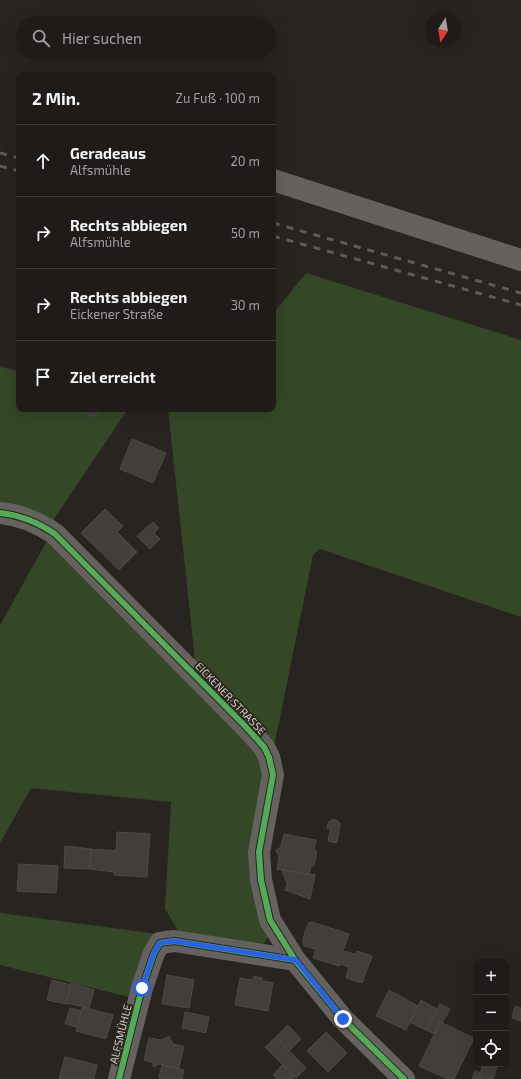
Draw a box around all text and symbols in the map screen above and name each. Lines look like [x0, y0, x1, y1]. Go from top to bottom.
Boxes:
north arrow [425, 12, 461, 48]
search box [16, 16, 276, 60]
icon: search [30, 27, 52, 49]
text: Hier suchen [62, 29, 142, 47]
text: 2 Min. [32, 88, 80, 108]
text: Zu Fuß · 100 m [176, 90, 260, 106]
text: Geradeaus [70, 144, 146, 162]
icon: ahead [32, 150, 54, 172]
text: 20 m [231, 153, 260, 169]
text: Alfsmühle [70, 162, 131, 178]
text: Rechts abbiegen [70, 216, 187, 234]
icon: right [32, 222, 54, 244]
text: 50 m [231, 225, 260, 241]
text: Alfsmühle [70, 234, 131, 250]
text: Rechts abbiegen [70, 288, 187, 306]
icon: right [32, 294, 54, 316]
text: 30 m [231, 297, 260, 313]
text: Eickener Straße [70, 306, 163, 322]
icon: arrive [32, 366, 54, 388]
text: Ziel erreicht [70, 368, 156, 386]
street label: EICKENER STRASSE [193, 659, 269, 737]
map controls [473, 959, 509, 1067]
button: + [473, 959, 509, 995]
route start [133, 979, 151, 997]
button: − [473, 995, 509, 1031]
street label: ALFSMÜHLE [105, 1003, 134, 1065]
route end [334, 1010, 352, 1028]
button: locate [473, 1031, 509, 1067]

